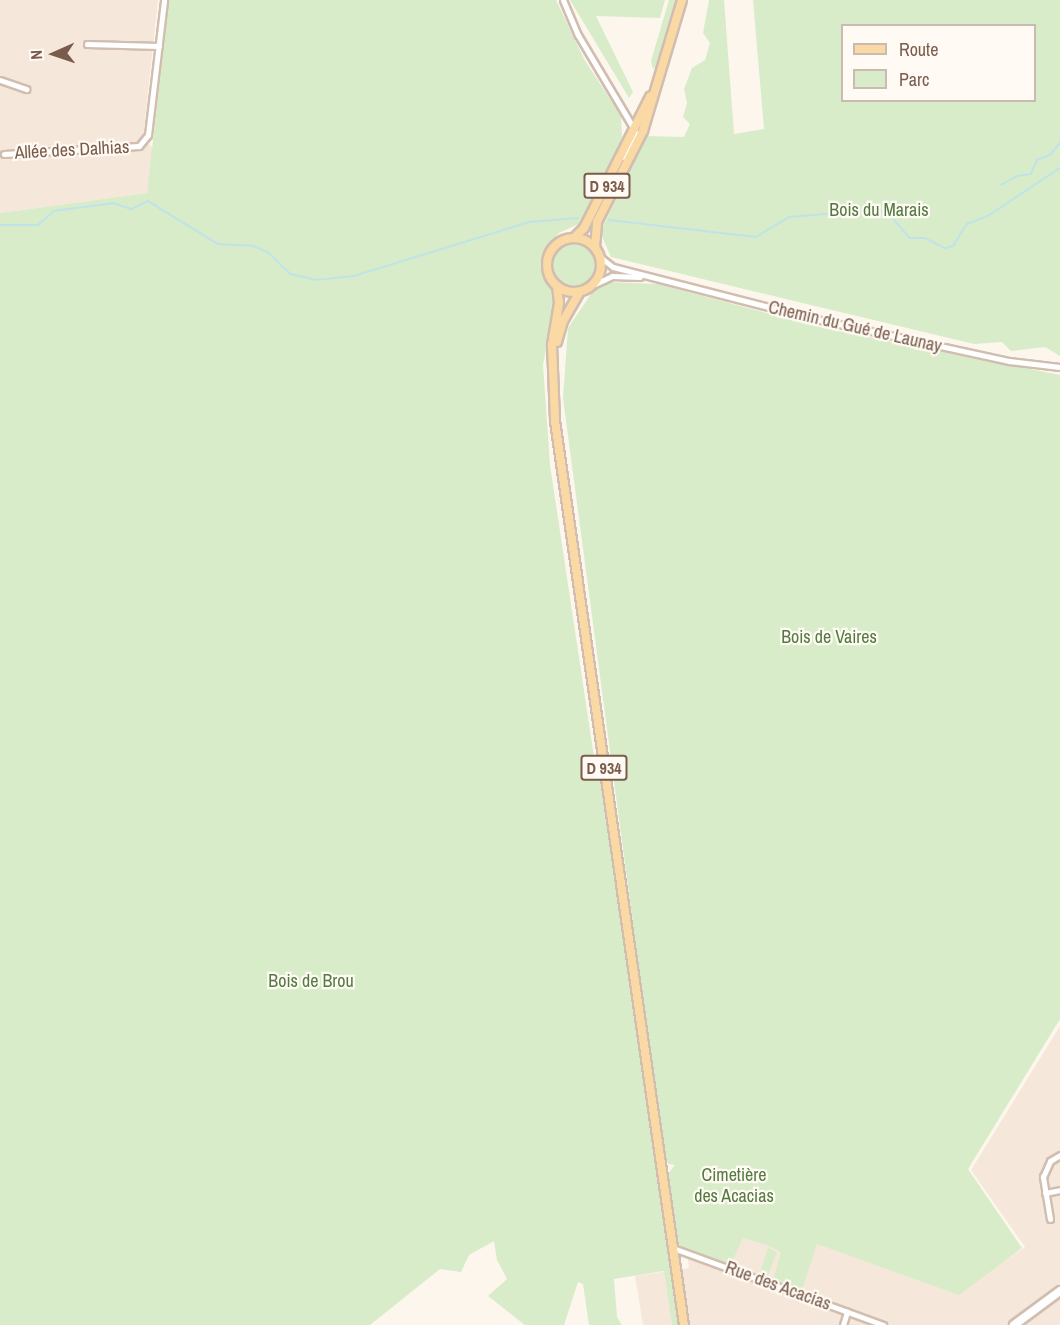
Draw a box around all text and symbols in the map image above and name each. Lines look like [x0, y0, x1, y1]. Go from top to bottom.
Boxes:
north arrow [24, 24, 84, 84]
legend [841, 24, 1036, 102]
text: Route [899, 37, 938, 62]
text: N [25, 50, 47, 60]
text: Parc [899, 67, 929, 92]
street label: Allée des Dalhias [14, 136, 130, 164]
road number: D 934 [583, 173, 631, 199]
park label: Bois du Marais [829, 199, 929, 221]
street label: Chemin du Gué de Launay [766, 297, 944, 357]
park label: Bois de Vaires [781, 626, 877, 648]
road number: D 934 [580, 755, 628, 781]
park label: Bois de Brou [268, 970, 354, 992]
park label: Cimetière des Acacias [694, 1165, 774, 1208]
street label: Rue des Acacias [722, 1257, 834, 1315]

